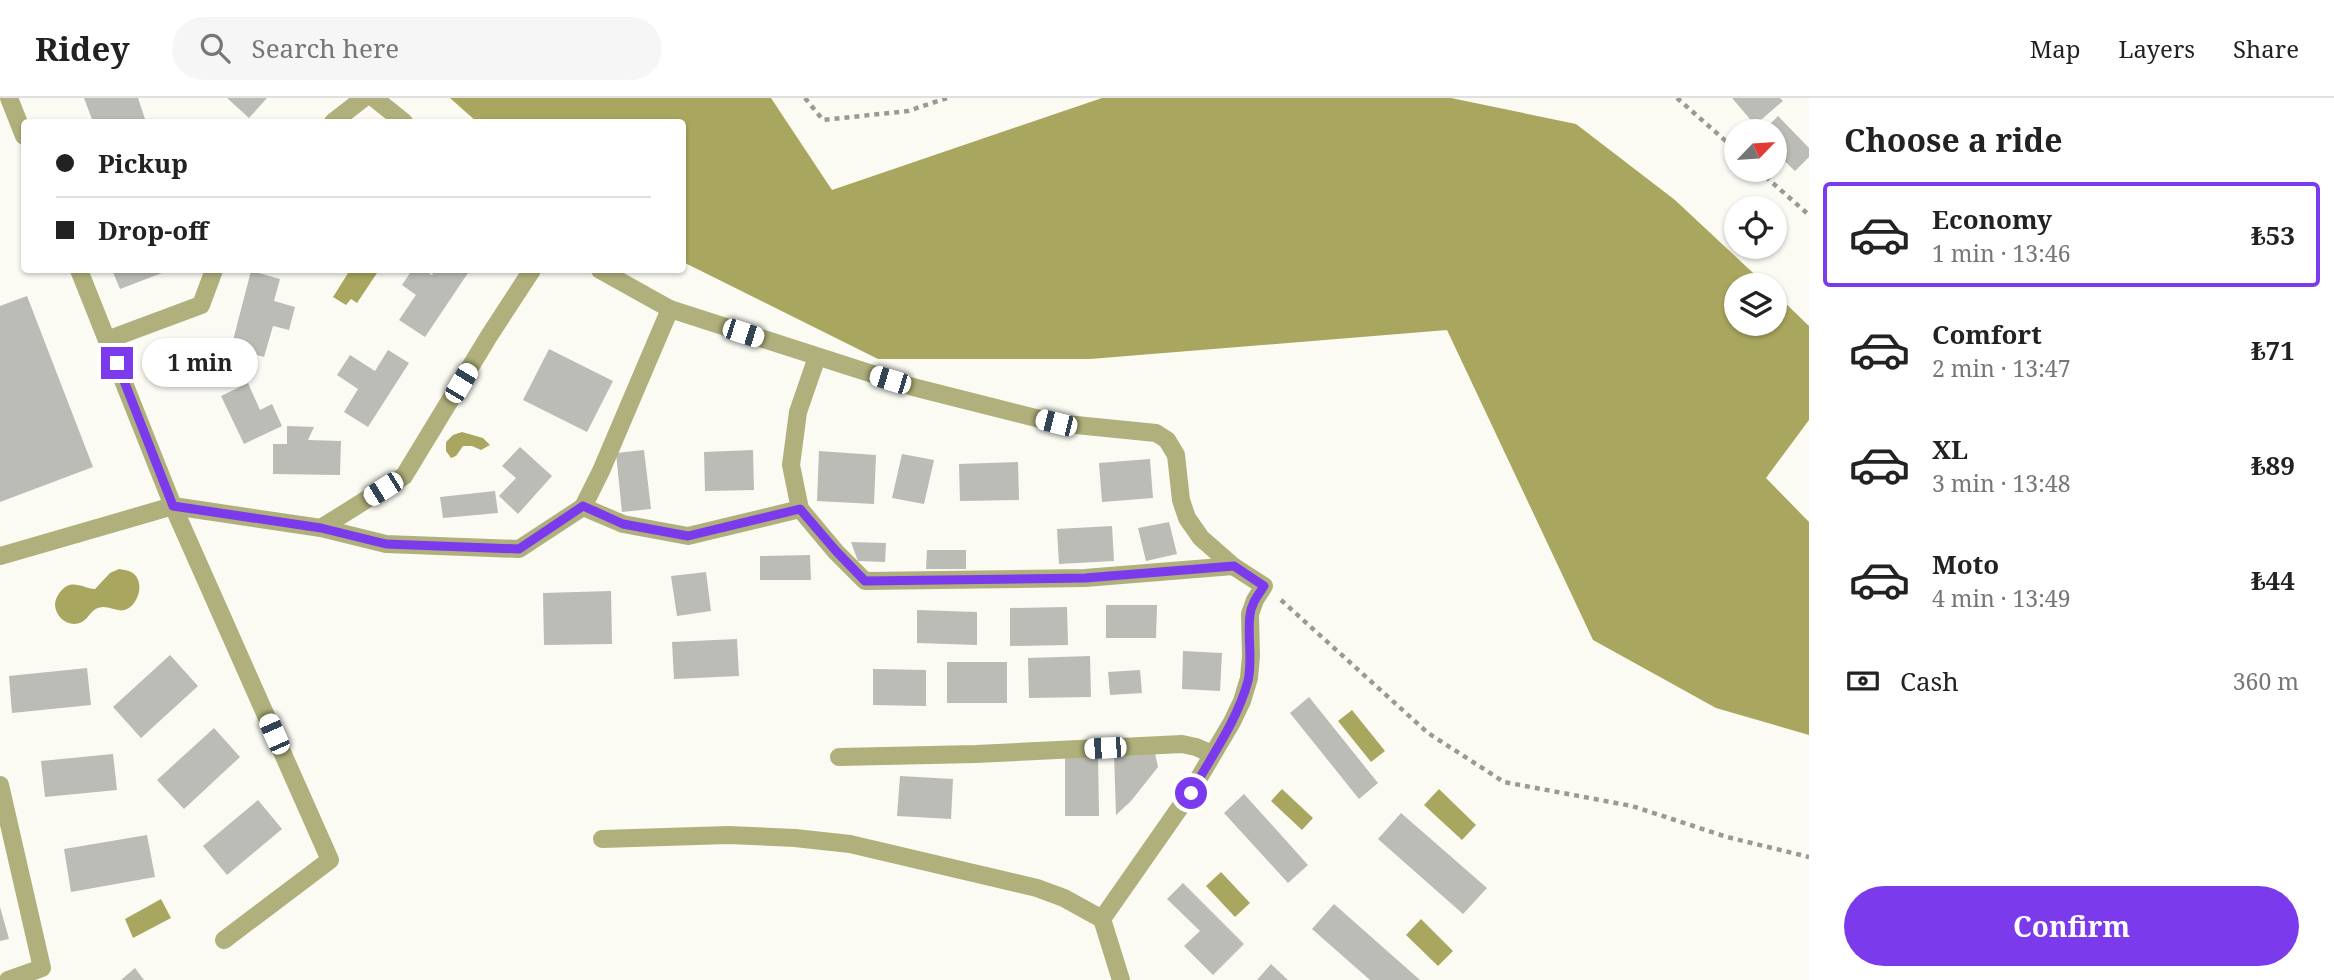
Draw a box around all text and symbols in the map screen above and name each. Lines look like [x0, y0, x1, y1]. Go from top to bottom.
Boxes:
search box [172, 17, 662, 80]
text: Ridey [35, 26, 130, 71]
icon: search [196, 29, 234, 67]
text: Search here [252, 30, 399, 66]
text: Map [2030, 32, 2081, 65]
text: Layers [2119, 32, 2195, 65]
text: Share [2233, 32, 2299, 65]
text: Choose a ride [1844, 118, 2063, 161]
north arrow [1724, 119, 1787, 182]
map controls [1724, 119, 1787, 336]
text: Pickup [98, 145, 188, 181]
button: locate [1724, 196, 1787, 259]
text: Economy [1932, 201, 2052, 237]
icon: car [1848, 203, 1911, 266]
text: Drop-off [98, 212, 208, 248]
text: ₺53 [2251, 217, 2295, 253]
text: 1 min · 13:46 [1932, 237, 2070, 269]
button: layers [1724, 273, 1787, 336]
text: Comfort [1932, 316, 2042, 352]
car [720, 317, 767, 349]
icon: car [1848, 318, 1911, 381]
text: ₺71 [2251, 332, 2295, 368]
callout: 1 min [142, 338, 257, 388]
text: 1 min [167, 346, 233, 378]
route end [101, 347, 133, 379]
text: 2 min · 13:47 [1932, 352, 2070, 384]
car [442, 360, 481, 406]
car [867, 364, 914, 396]
car [1034, 408, 1079, 438]
text: XL [1932, 431, 1968, 467]
icon: car [1848, 433, 1911, 496]
text: ₺89 [2251, 447, 2295, 483]
text: 3 min · 13:48 [1932, 467, 2070, 499]
car [360, 469, 407, 509]
text: Moto [1932, 546, 1999, 582]
icon: car [1848, 548, 1911, 611]
text: ₺44 [2251, 562, 2295, 598]
text: 4 min · 13:49 [1932, 582, 2070, 614]
icon: cash [1844, 662, 1882, 700]
text: Cash [1900, 663, 1959, 699]
text: 360 m [2233, 665, 2299, 697]
car [256, 711, 293, 757]
car [1084, 736, 1127, 760]
route start [1175, 777, 1207, 809]
button: Confirm [1844, 886, 2299, 966]

